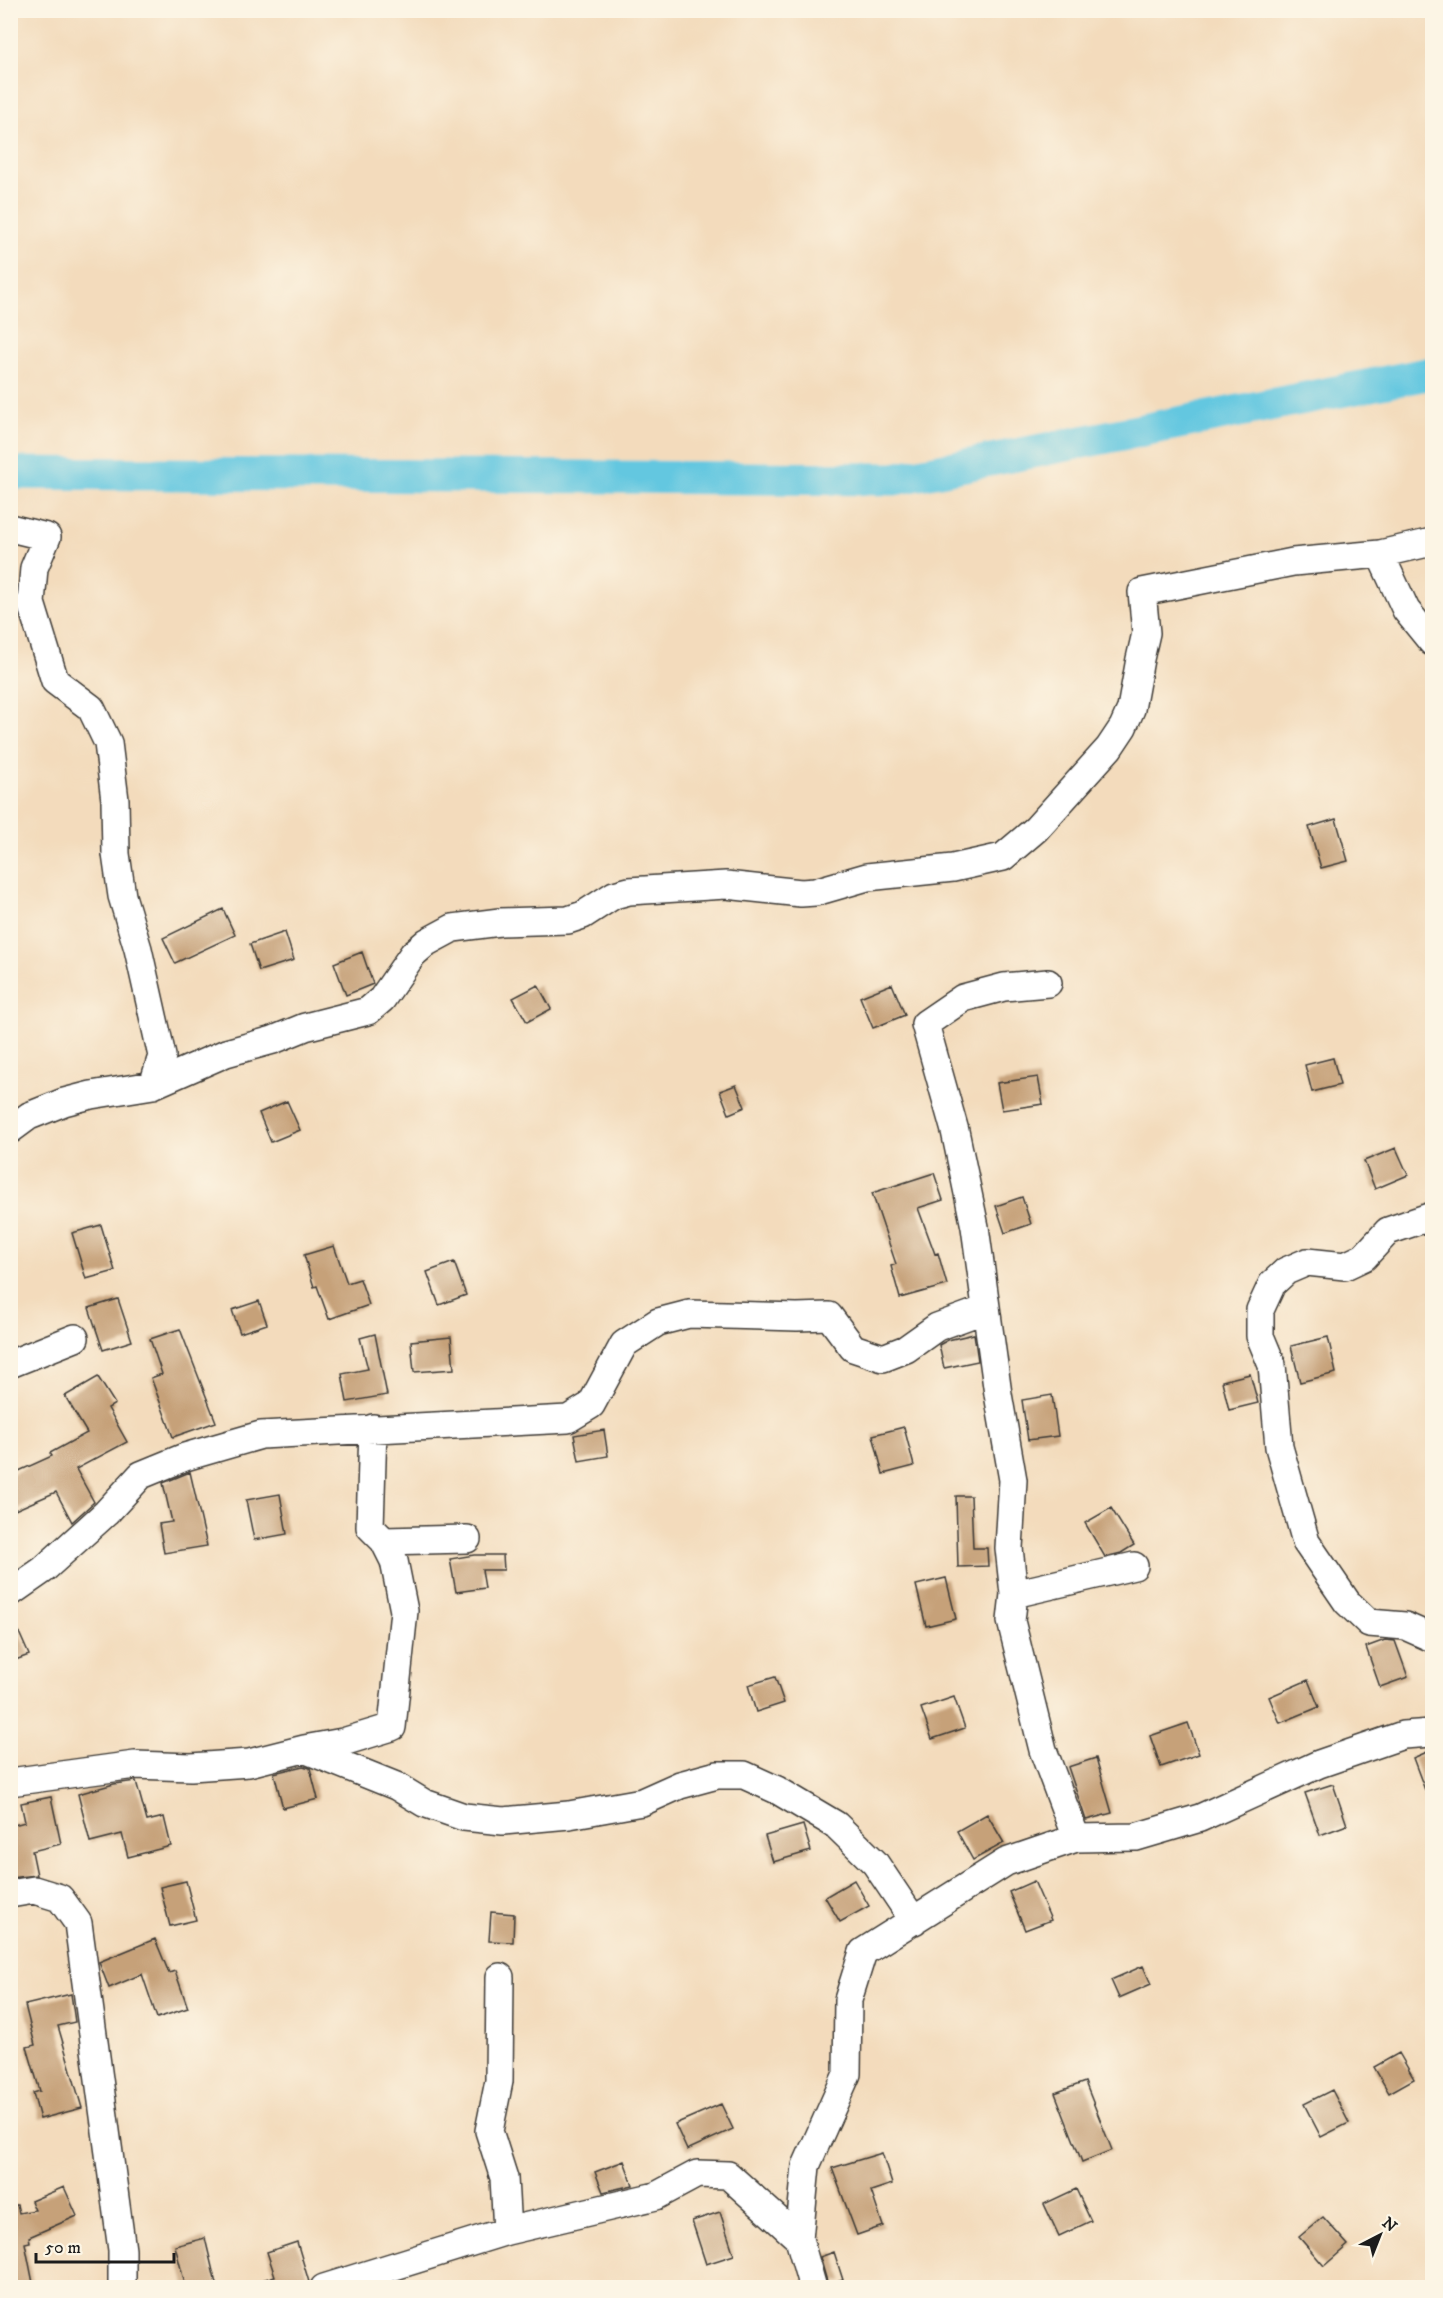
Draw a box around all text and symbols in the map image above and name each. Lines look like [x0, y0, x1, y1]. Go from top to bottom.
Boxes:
north arrow [1350, 2205, 1410, 2265]
text: N [1378, 2213, 1401, 2236]
scale bar [36, 2226, 174, 2264]
text: 50 m [45, 2237, 81, 2259]

